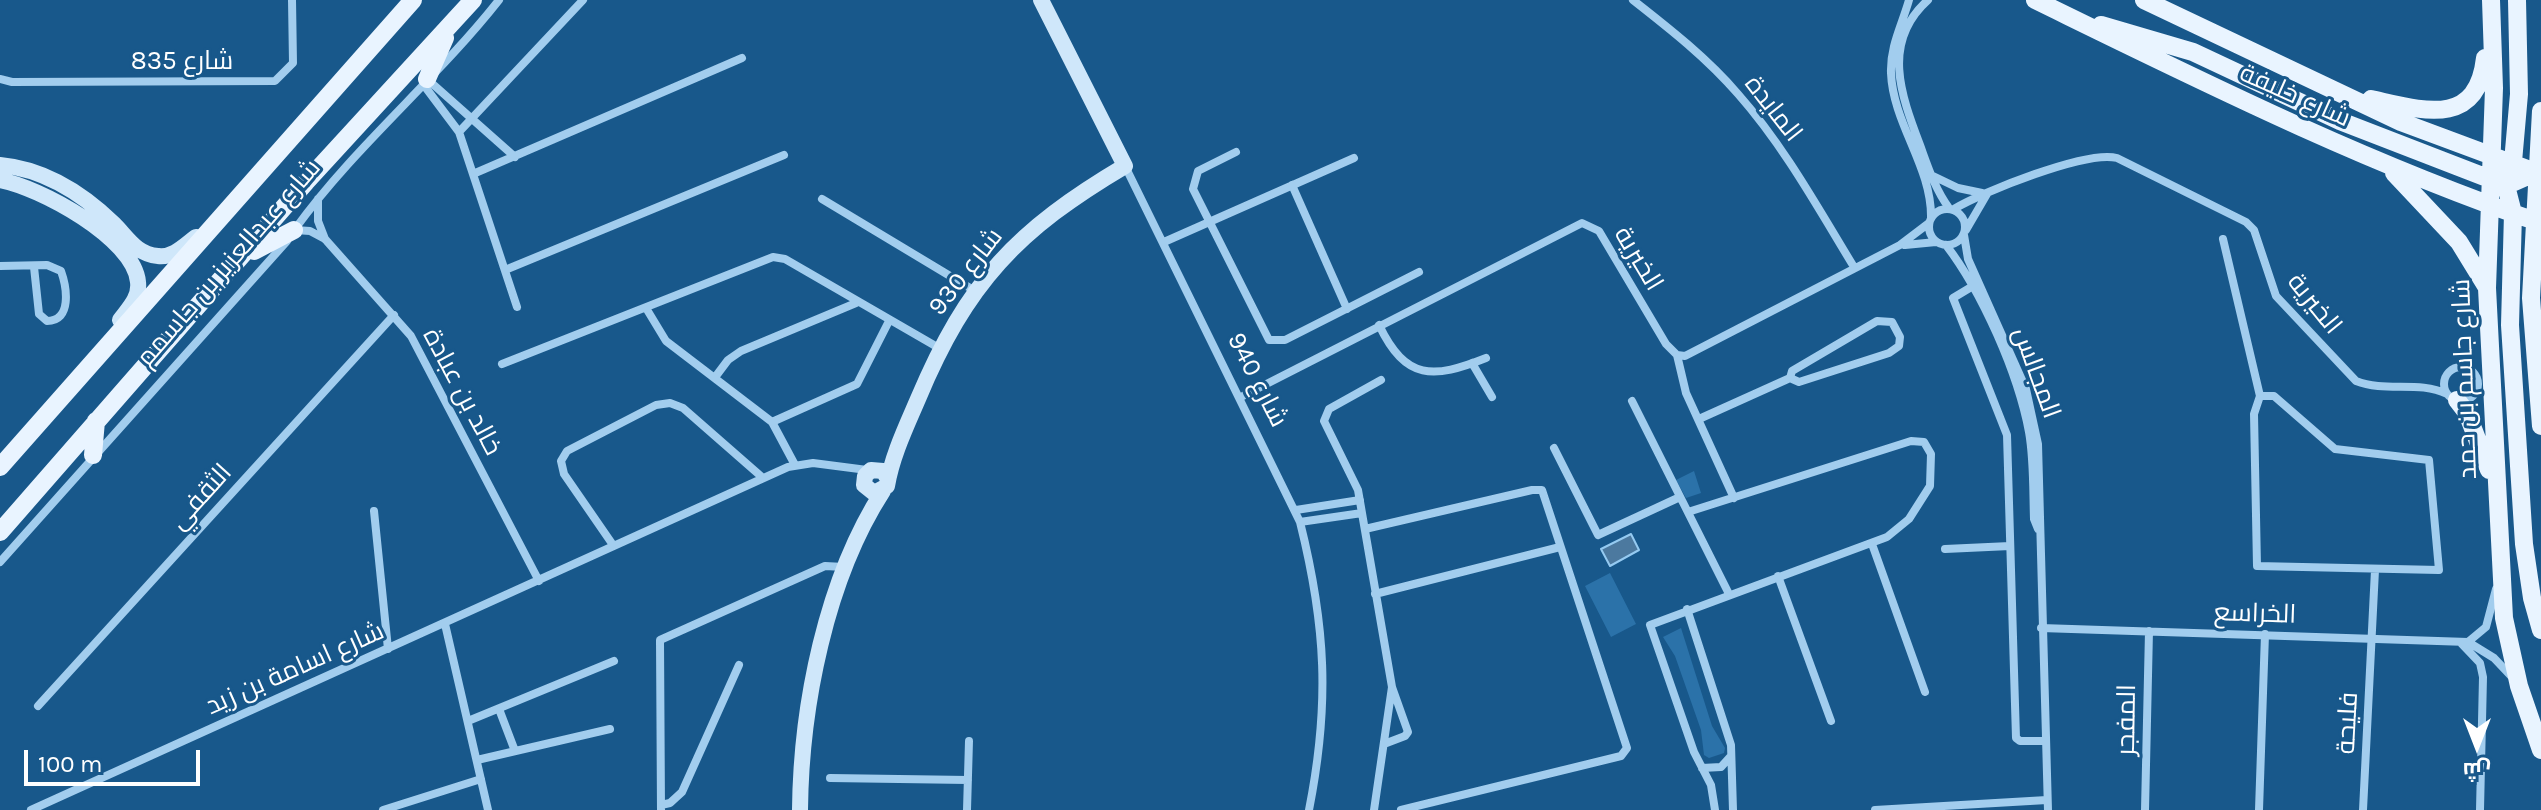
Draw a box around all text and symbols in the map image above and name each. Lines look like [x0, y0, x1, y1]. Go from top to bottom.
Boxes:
street label: شارع 835 [131, 46, 233, 78]
street label: شارع خليفة [2235, 58, 2355, 134]
street label: المايدة [1737, 70, 1809, 148]
street label: شارع عبدالعزيز بن جاسمم [130, 153, 328, 373]
street label: الخيرية [1607, 221, 1669, 297]
street label: شارع 930 [922, 222, 1010, 322]
street label: الخيرية [2280, 267, 2348, 341]
street label: شارع جاسم بن حمد [2446, 278, 2484, 480]
street label: خالد بن عبادة [416, 323, 508, 461]
street label: المجالس [2005, 323, 2067, 423]
street label: شارع 940 [1220, 328, 1294, 432]
street label: الثقفي [163, 458, 239, 536]
street label: الخراسع [2213, 597, 2297, 631]
street label: شارع اسامة بن زيد [201, 616, 389, 722]
street label: المفجر [2111, 684, 2143, 756]
street label: فليحة [2331, 691, 2365, 755]
north arrow [2437, 706, 2517, 786]
scale bar [28, 734, 204, 784]
text: 100 m [38, 750, 103, 778]
text: ش [2463, 757, 2491, 783]

